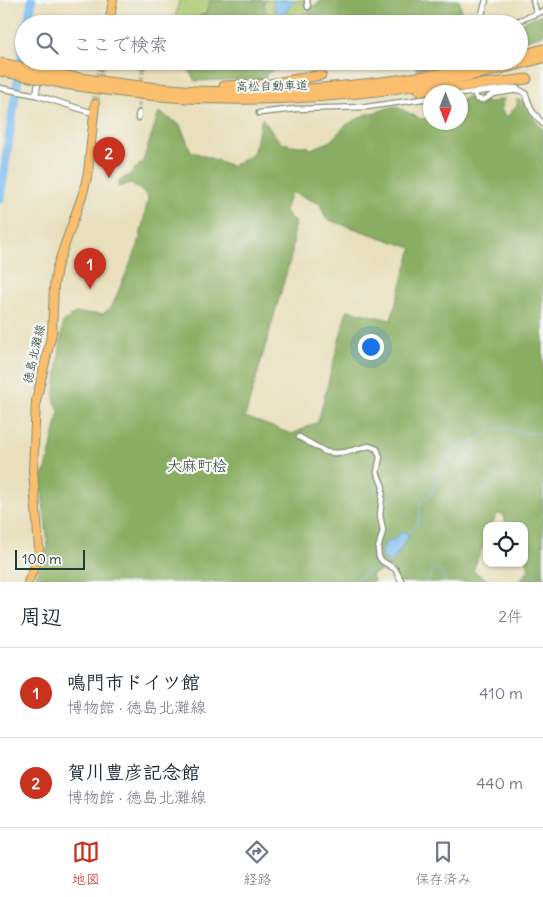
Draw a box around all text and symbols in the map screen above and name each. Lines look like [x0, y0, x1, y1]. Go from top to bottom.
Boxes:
search box [15, 15, 528, 70]
icon: search [33, 29, 61, 57]
text: ここで検索 [73, 32, 168, 56]
street label: 高松自動車道 [236, 77, 308, 94]
north arrow [423, 85, 468, 130]
pin: 2 [93, 137, 125, 178]
pin: 1 [74, 248, 106, 289]
street label: 徳島北灘線 [19, 323, 48, 385]
your location [358, 334, 384, 360]
district label: 大麻町桧 [167, 456, 227, 475]
map controls [483, 522, 528, 567]
button: locate [483, 522, 528, 567]
scale bar [15, 547, 85, 570]
text: 100 m [22, 550, 62, 568]
text: 周辺 [20, 603, 62, 630]
text: 2件 [498, 606, 523, 626]
text: 鳴門市ドイツ館 [67, 670, 200, 694]
text: 1 [33, 683, 39, 703]
text: 410 m [479, 683, 523, 703]
text: 博物館 · 徳島北灘線 [67, 697, 206, 717]
text: 賀川豊彦記念館 [67, 760, 200, 784]
text: 2 [32, 773, 40, 793]
text: 440 m [476, 773, 523, 793]
text: 博物館 · 徳島北灘線 [67, 787, 206, 807]
tab: 地図 [72, 838, 100, 888]
tab: 経路 [243, 838, 271, 888]
tab: 保存済み [415, 838, 471, 888]

